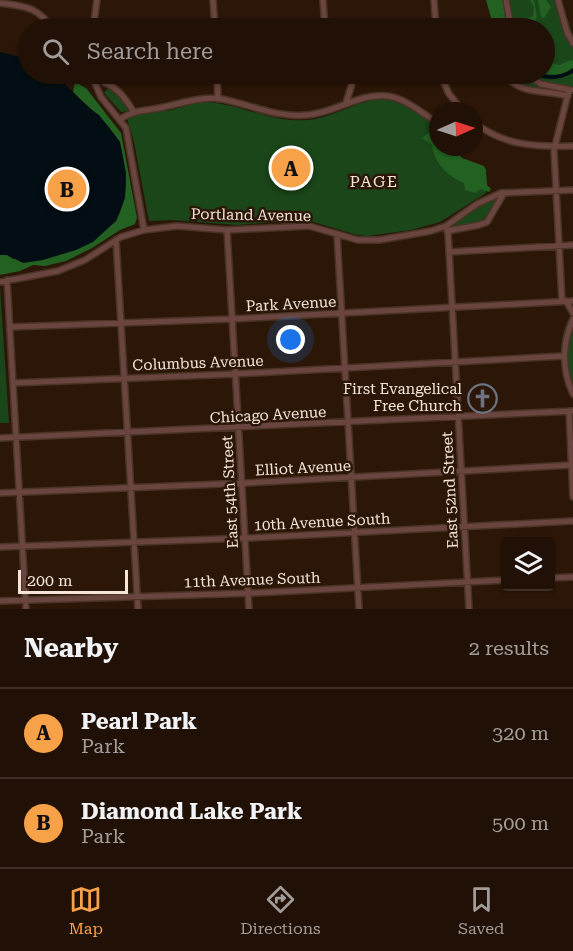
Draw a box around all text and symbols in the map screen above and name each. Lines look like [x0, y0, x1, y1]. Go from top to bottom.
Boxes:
search box [18, 18, 555, 84]
icon: search [39, 35, 72, 68]
text: Search here [87, 39, 213, 64]
north arrow [429, 102, 483, 156]
pin: A [272, 146, 310, 190]
pin: B [48, 166, 86, 212]
district label: PAGE [349, 172, 399, 191]
street label: Portland Avenue [191, 205, 311, 225]
street label: Park Avenue [245, 293, 337, 315]
your location [276, 325, 305, 354]
street label: Columbus Avenue [132, 352, 264, 374]
place label: First Evangelical Free Church [343, 380, 462, 415]
church icon: First Evangelical Free Church [467, 382, 499, 414]
street label: Chicago Avenue [209, 403, 327, 427]
street label: East 52nd Street [438, 431, 462, 549]
street label: East 54th Street [218, 435, 242, 549]
street label: Elliot Avenue [255, 456, 351, 480]
street label: 10th Avenue South [253, 509, 391, 535]
map controls [501, 537, 555, 591]
button: layers [501, 537, 555, 591]
scale bar [18, 567, 128, 594]
street label: 11th Avenue South [183, 569, 321, 591]
text: 200 m [27, 571, 73, 590]
text: Nearby [24, 633, 118, 663]
text: 2 results [469, 636, 549, 660]
text: Pearl Park [81, 709, 197, 734]
text: A [36, 721, 51, 745]
text: 320 m [492, 721, 549, 745]
text: Park [81, 734, 125, 758]
text: Diamond Lake Park [81, 799, 302, 824]
text: B [36, 811, 51, 835]
text: 500 m [492, 811, 549, 835]
text: Park [81, 824, 125, 848]
tab: Map [69, 883, 103, 938]
tab: Directions [240, 883, 321, 938]
tab: Saved [458, 883, 504, 938]

